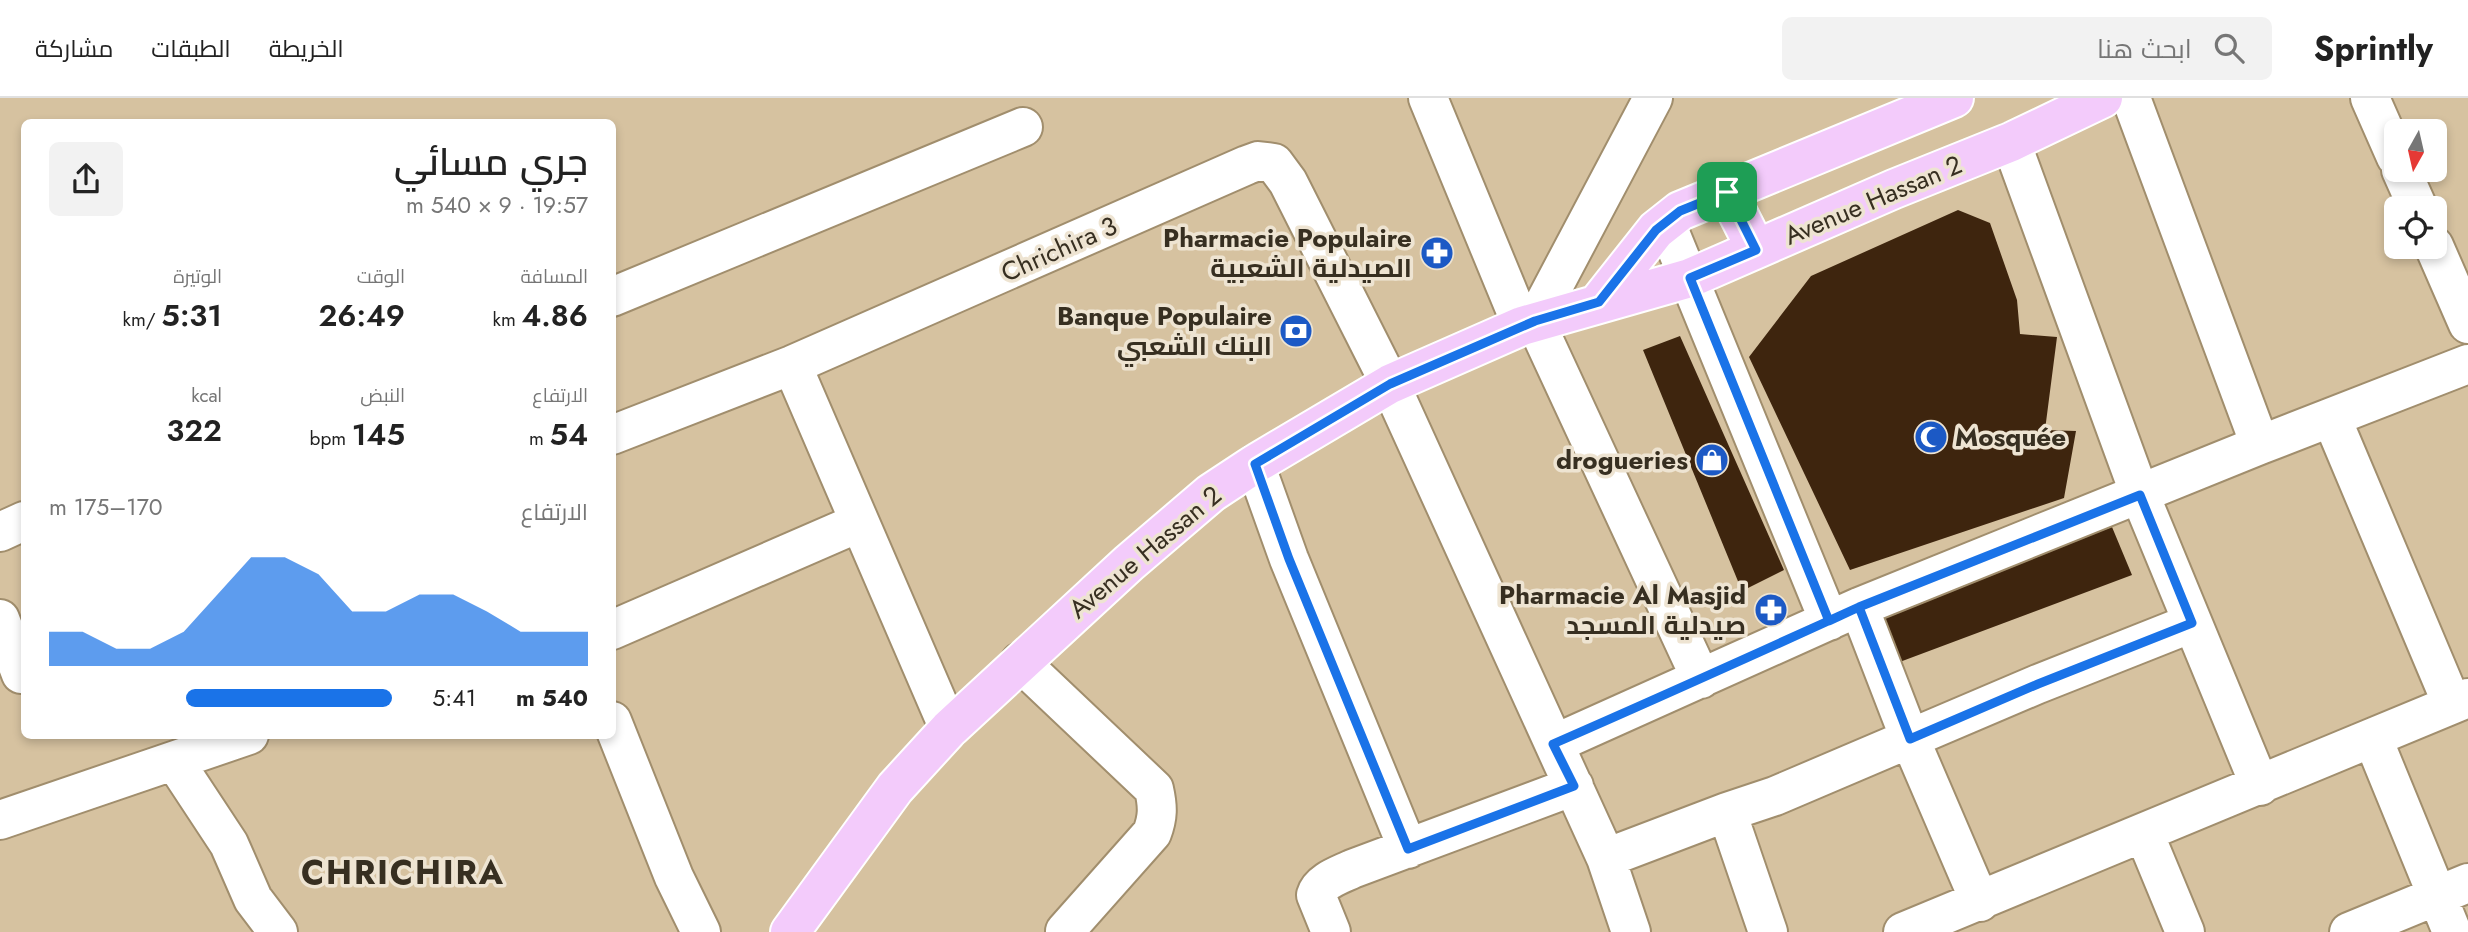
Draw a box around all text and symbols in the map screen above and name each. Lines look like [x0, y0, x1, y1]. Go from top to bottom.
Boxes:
search box [1782, 17, 2272, 80]
text: Sprintly [2314, 25, 2433, 72]
icon: search [2210, 29, 2248, 67]
text: ابحث هنا [2097, 30, 2192, 68]
text: مشاركة [35, 31, 113, 66]
text: الطبقات [151, 31, 231, 66]
text: الخريطة [269, 31, 344, 66]
north arrow [2384, 119, 2446, 182]
map controls [2384, 119, 2447, 259]
text: جري مسائي [394, 134, 588, 189]
button: share [49, 142, 123, 216]
street label: Avenue Hassan 2 [1778, 145, 1968, 255]
pin [1697, 162, 1757, 222]
icon: arrive [1708, 173, 1746, 211]
text: 19:57 · 9 × 540 m [406, 188, 588, 222]
button: locate [2384, 196, 2447, 259]
street label: Chrichira 3 [995, 207, 1123, 291]
place label: Pharmacie Populaire الصيدلية الشعبية [1163, 219, 1412, 287]
pharmacy icon: Pharmacie Populaire الصيدلية الشعبية [1418, 234, 1456, 272]
text: الوتيرة [173, 263, 222, 290]
text: الوقت [357, 263, 405, 290]
text: المسافة [520, 263, 588, 290]
text: 5:31 [161, 294, 222, 337]
text: 26:49 [318, 294, 405, 337]
text: 4.86 [521, 294, 588, 337]
place label: Banque Populaire البنك الشعبي [1057, 297, 1272, 367]
text: /km [123, 306, 161, 333]
text: km [493, 306, 521, 333]
bank icon: Banque Populaire البنك الشعبي [1277, 312, 1315, 350]
text: kcal [191, 382, 222, 409]
text: النبض [360, 382, 405, 409]
text: الارتفاع [532, 382, 588, 409]
text: 322 [166, 409, 222, 452]
text: 145 [352, 413, 405, 456]
text: 54 [550, 413, 588, 456]
mosque icon: Mosquée [1912, 418, 1950, 456]
place label: Mosquée [1955, 418, 2066, 456]
text: bpm [310, 425, 352, 452]
text: m [529, 425, 550, 452]
place label: drogueries [1556, 441, 1688, 479]
shop icon: drogueries [1693, 441, 1731, 479]
street label: Avenue Hassan 2 [1060, 477, 1230, 627]
text: 170–175 m [49, 490, 163, 524]
text: الارتفاع [521, 495, 588, 529]
place label: Pharmacie Al Masjid صيدلية المسجد [1499, 576, 1746, 644]
pharmacy icon: Pharmacie Al Masjid صيدلية المسجد [1752, 591, 1790, 629]
text: 5:41 [432, 681, 476, 715]
text: 540 m [516, 681, 588, 715]
district label: CHRICHIRA [301, 849, 505, 896]

